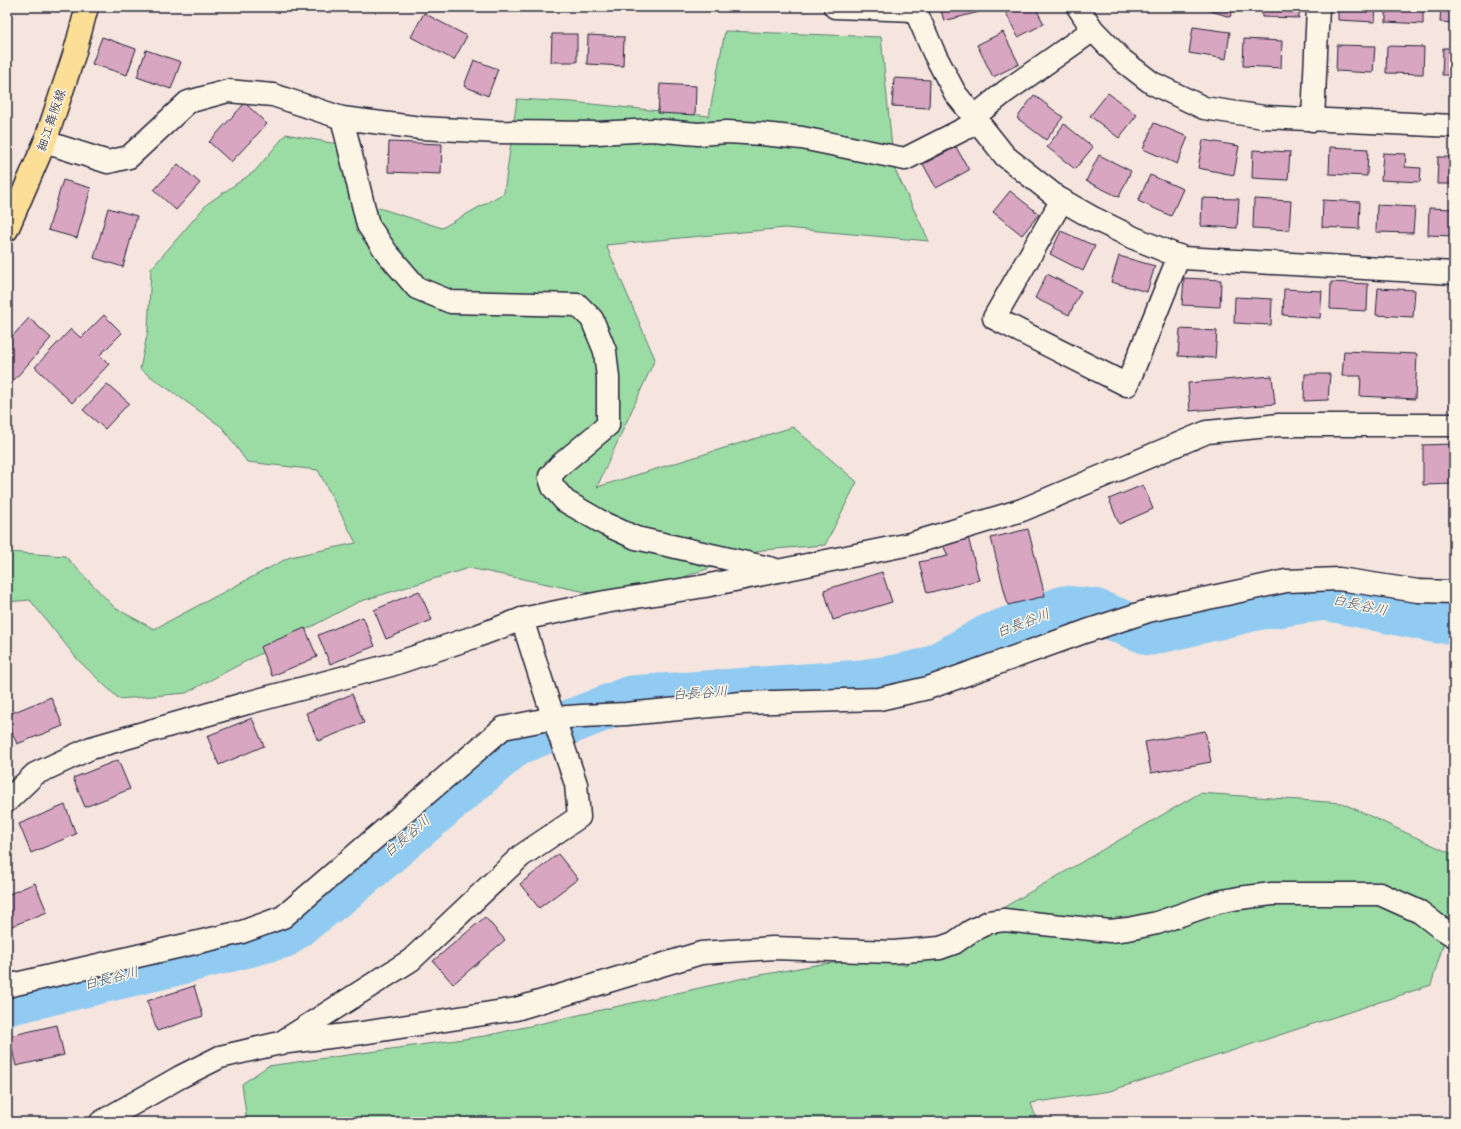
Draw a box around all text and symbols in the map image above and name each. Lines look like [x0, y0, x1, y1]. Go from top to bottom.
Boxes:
street label: 細江舞阪線 [33, 86, 69, 153]
water label: 白長谷川 [1331, 591, 1389, 619]
water label: 白長谷川 [994, 605, 1052, 641]
water label: 白長谷川 [671, 683, 729, 703]
water label: 白長谷川 [380, 811, 434, 861]
water label: 白長谷川 [82, 963, 140, 993]

